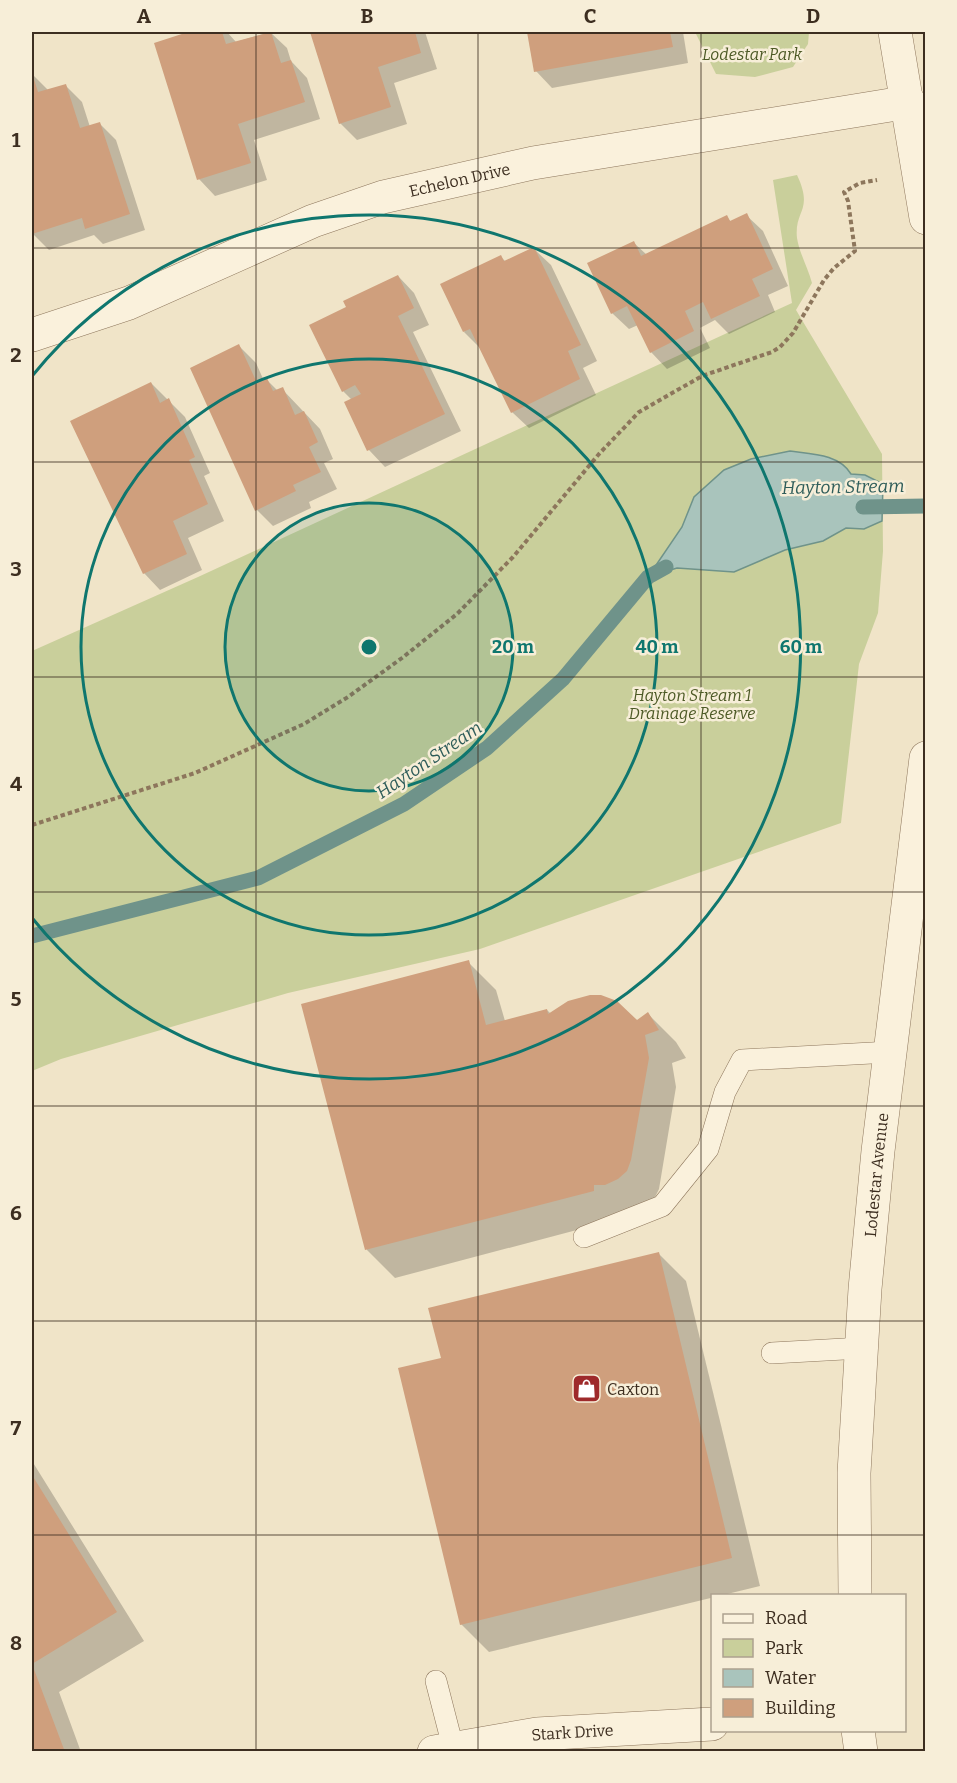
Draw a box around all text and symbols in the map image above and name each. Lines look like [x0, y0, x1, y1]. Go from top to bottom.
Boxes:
text: A [137, 4, 152, 28]
text: B [361, 4, 374, 28]
text: C [584, 4, 596, 28]
text: D [806, 4, 820, 28]
park label: Lodestar Park [702, 45, 802, 64]
text: 1 [12, 128, 21, 152]
street label: Echelon Drive [407, 160, 512, 201]
text: 2 [10, 343, 22, 367]
water label: Hayton Stream [781, 475, 905, 499]
text: 3 [10, 557, 22, 581]
text: 20 m [492, 636, 534, 658]
text: 40 m [636, 636, 678, 658]
text: 60 m [780, 636, 822, 658]
centre of rings [359, 637, 379, 657]
park label: Hayton Stream 1 Drainage Reserve [629, 686, 755, 723]
water label: Hayton Stream [372, 717, 486, 803]
text: 4 [10, 772, 22, 796]
text: 5 [11, 987, 22, 1011]
street label: Lodestar Avenue [861, 1112, 893, 1238]
text: 6 [10, 1201, 22, 1225]
shop icon: Caxton [570, 1373, 602, 1405]
place label: Caxton [607, 1380, 659, 1399]
text: 7 [11, 1416, 22, 1440]
legend [711, 1594, 906, 1732]
text: Road [765, 1607, 808, 1629]
text: 8 [10, 1631, 22, 1655]
text: Park [765, 1637, 804, 1659]
text: Water [765, 1667, 816, 1689]
text: Building [765, 1697, 836, 1719]
street label: Stark Drive [530, 1721, 614, 1745]

